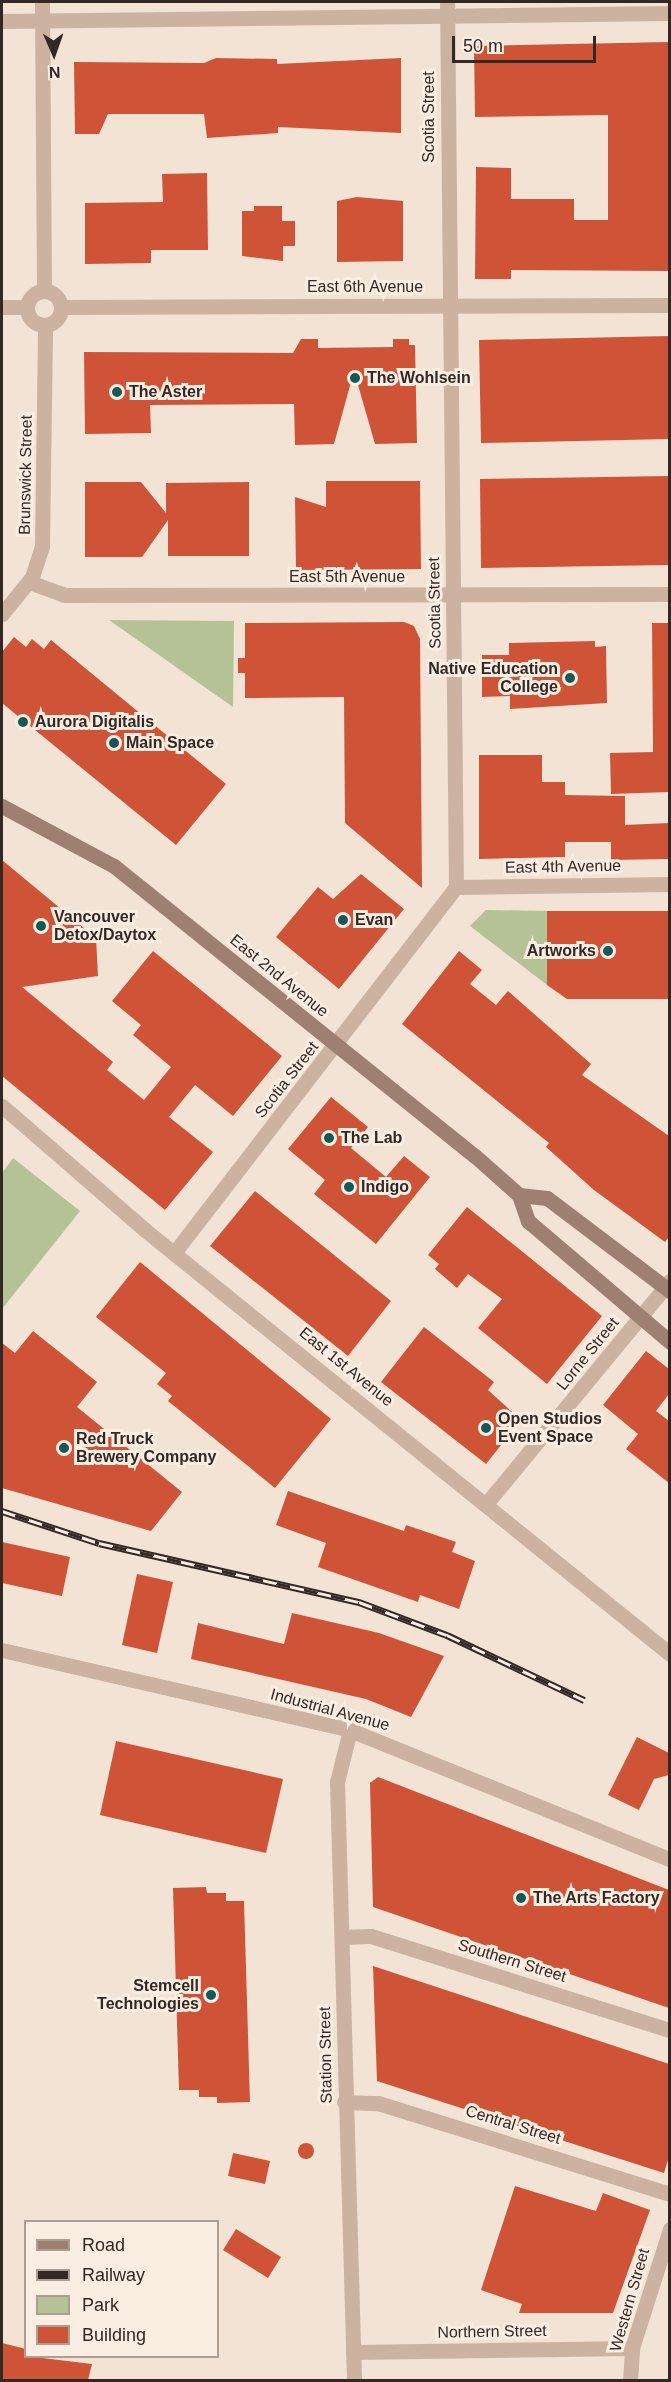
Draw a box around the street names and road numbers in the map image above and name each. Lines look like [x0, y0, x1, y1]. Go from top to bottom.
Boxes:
street label: Scotia Street [419, 71, 439, 163]
street label: East 6th Avenue [306, 277, 424, 297]
street label: Brunswick Street [15, 415, 37, 535]
street label: Scotia Street [425, 557, 445, 649]
street label: East 5th Avenue [288, 567, 406, 587]
street label: East 4th Avenue [504, 856, 622, 878]
street label: East 2nd Avenue [226, 930, 332, 1022]
street label: Scotia Street [251, 1038, 323, 1122]
street label: Lorne Street [553, 1314, 623, 1394]
street label: East 1st Avenue [295, 1323, 397, 1411]
street label: Industrial Avenue [268, 1685, 392, 1735]
street label: Southern Street [456, 1935, 568, 1987]
street label: Station Street [316, 2006, 336, 2104]
street label: Central Street [463, 2101, 563, 2149]
street label: Western Street [606, 2246, 654, 2354]
street label: Northern Street [437, 2321, 547, 2343]

